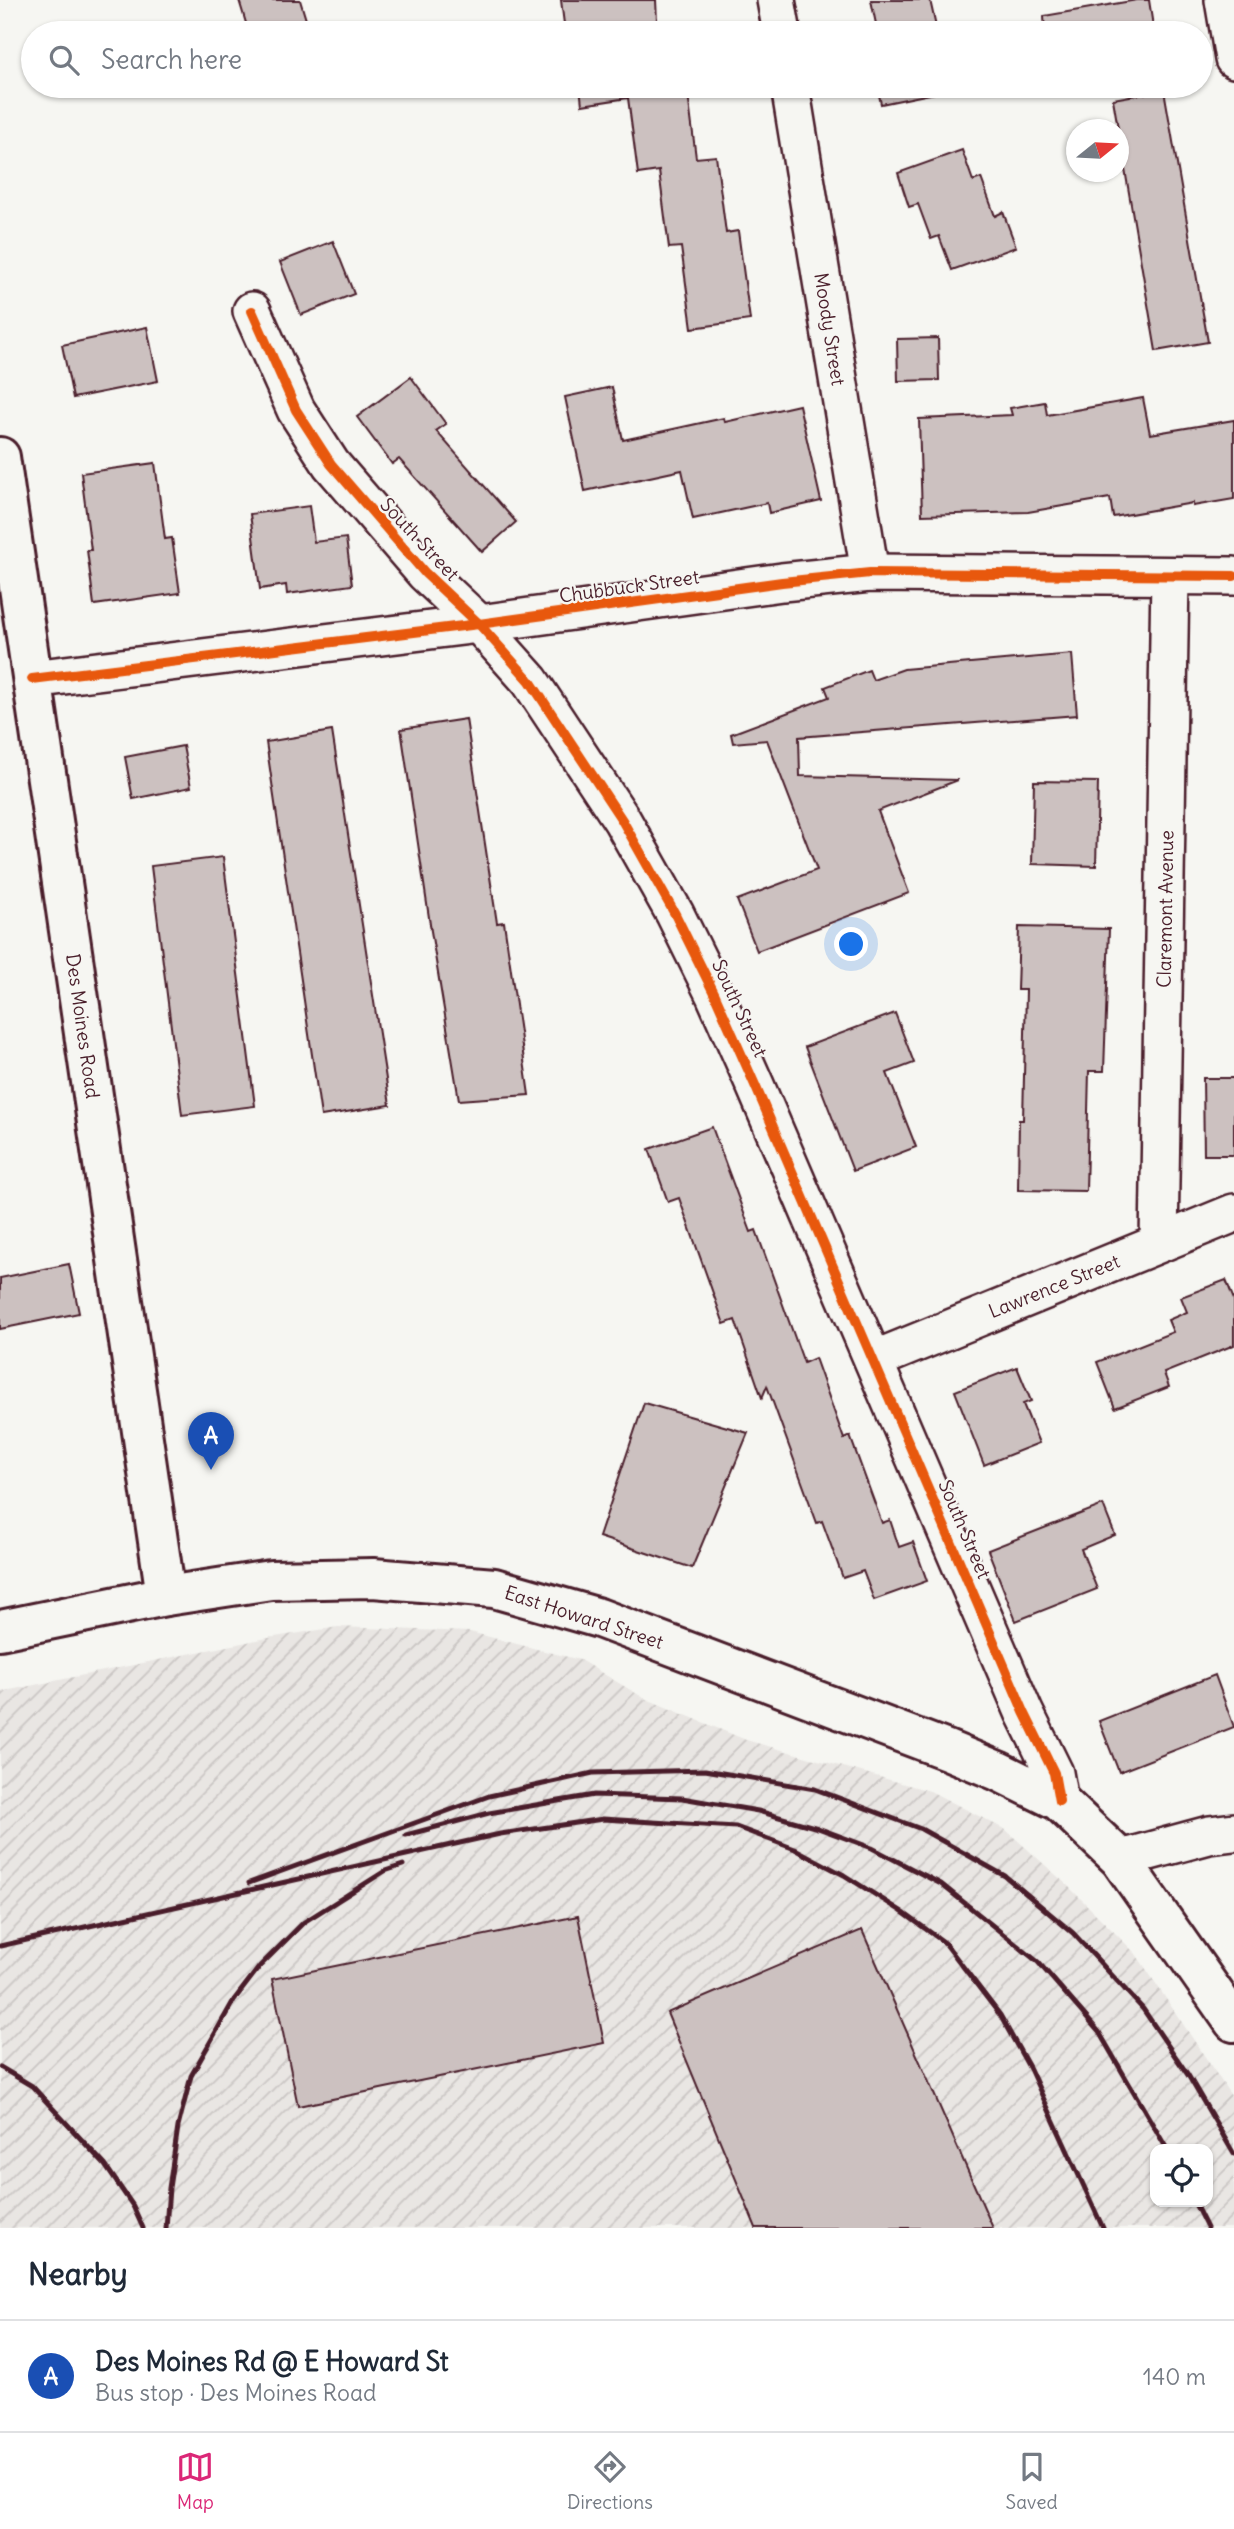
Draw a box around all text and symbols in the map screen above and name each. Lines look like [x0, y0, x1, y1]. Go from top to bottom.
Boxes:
search box [21, 21, 1213, 98]
icon: search [45, 41, 83, 79]
text: Search here [101, 43, 242, 76]
north arrow [1066, 119, 1129, 182]
street label: Moody Street [809, 271, 851, 387]
street label: South Street [375, 492, 465, 586]
street label: Chubbuck Street [557, 564, 701, 608]
street label: Claremont Avenue [1152, 830, 1178, 988]
your location [834, 927, 868, 961]
street label: Des Moines Road [61, 952, 105, 1100]
street label: South Street [707, 955, 773, 1061]
street label: Lawrence Street [985, 1249, 1123, 1323]
pin: A [188, 1412, 234, 1470]
street label: South Street [933, 1476, 997, 1582]
street label: East Howard Street [502, 1580, 666, 1654]
map controls [1150, 2144, 1213, 2207]
button: locate [1150, 2144, 1213, 2207]
text: Nearby [28, 2255, 128, 2293]
text: Des Moines Rd @ E Howard St [95, 2345, 449, 2378]
text: A [44, 2362, 58, 2391]
text: 140 m [1143, 2362, 1206, 2391]
text: Bus stop · Des Moines Road [95, 2378, 377, 2407]
tab: Map [176, 2448, 214, 2514]
tab: Directions [567, 2448, 653, 2514]
tab: Saved [1006, 2448, 1058, 2514]

